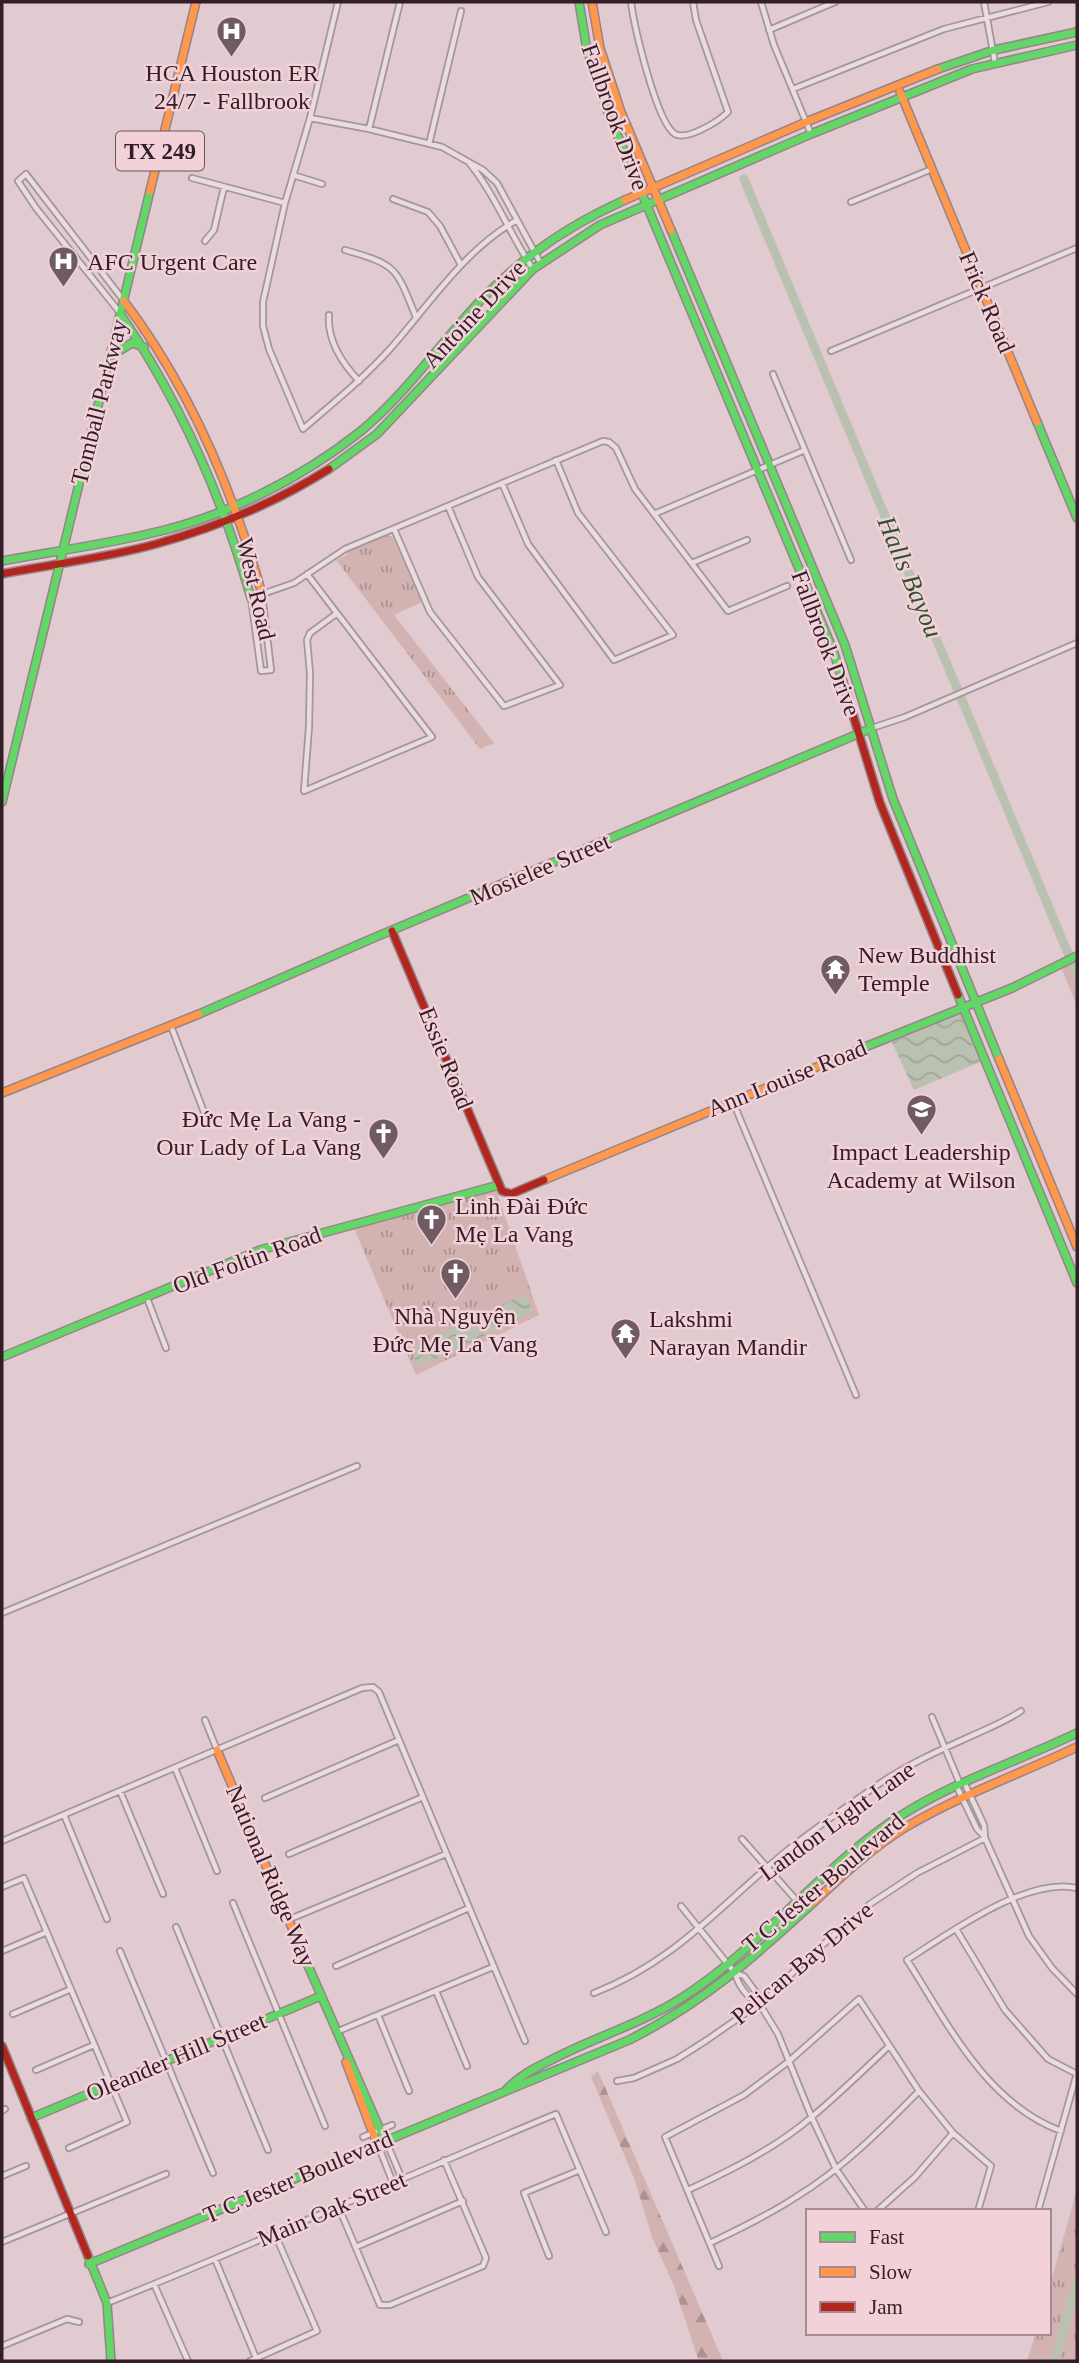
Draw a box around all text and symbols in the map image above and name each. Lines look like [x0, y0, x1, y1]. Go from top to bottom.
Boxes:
hospital icon: HCA Houston ER 24/7 - Fallbrook [215, 14, 249, 58]
street label: Fallbrook Drive [576, 40, 654, 194]
place label: HCA Houston ER 24/7 - Fallbrook [145, 60, 319, 114]
road number: TX 249 [116, 132, 204, 170]
hospital icon: AFC Urgent Care [47, 245, 81, 289]
street label: Frick Road [954, 248, 1020, 356]
place label: AFC Urgent Care [87, 249, 257, 275]
street label: Antoine Drive [417, 255, 531, 373]
street label: Tomball Parkway [66, 317, 132, 487]
water label: Halls Bayou [871, 511, 949, 642]
street label: West Road [232, 535, 280, 643]
street label: Fallbrook Drive [786, 566, 866, 720]
street label: Mosielee Street [466, 828, 614, 910]
place label: New Buddhist Temple [858, 942, 996, 996]
temple icon: New Buddhist Temple [818, 952, 852, 996]
street label: Essie Road [414, 1003, 478, 1113]
street label: Ann Louise Road [704, 1034, 870, 1122]
school or university icon: Impact Leadership Academy at Wilson [904, 1093, 938, 1137]
place label: Đức Mẹ La Vang - Our Lady of La Vang [156, 1106, 361, 1160]
church icon: Đức Mẹ La Vang - Our Lady of La Vang [367, 1116, 401, 1160]
place label: Impact Leadership Academy at Wilson [826, 1139, 1016, 1193]
place label: Linh Đài Đức Mẹ La Vang [455, 1193, 588, 1247]
church icon: Linh Đài Đức Mẹ La Vang [415, 1203, 449, 1247]
street label: Old Foltin Road [169, 1221, 325, 1299]
church icon: Nhà Nguyện Đức Mẹ La Vang [438, 1257, 472, 1301]
place label: Nhà Nguyện Đức Mẹ La Vang [372, 1303, 538, 1357]
place label: Lakshmi Narayan Mandir [649, 1306, 807, 1360]
temple icon: Lakshmi Narayan Mandir [609, 1316, 643, 1360]
street label: Landon Light Lane [754, 1756, 920, 1886]
street label: National Ridge Way [221, 1781, 321, 1971]
street label: T C Jester Boulevard [737, 1808, 909, 1958]
street label: Pelican Bay Drive [726, 1896, 878, 2030]
street label: Oleander Hill Street [82, 2007, 270, 2107]
street label: T C Jester Boulevard [200, 2125, 396, 2229]
street label: Main Oak Street [254, 2166, 410, 2252]
legend [806, 2209, 1051, 2335]
text: Fast [869, 2225, 904, 2249]
text: Slow [869, 2260, 913, 2284]
text: Jam [869, 2295, 903, 2319]

